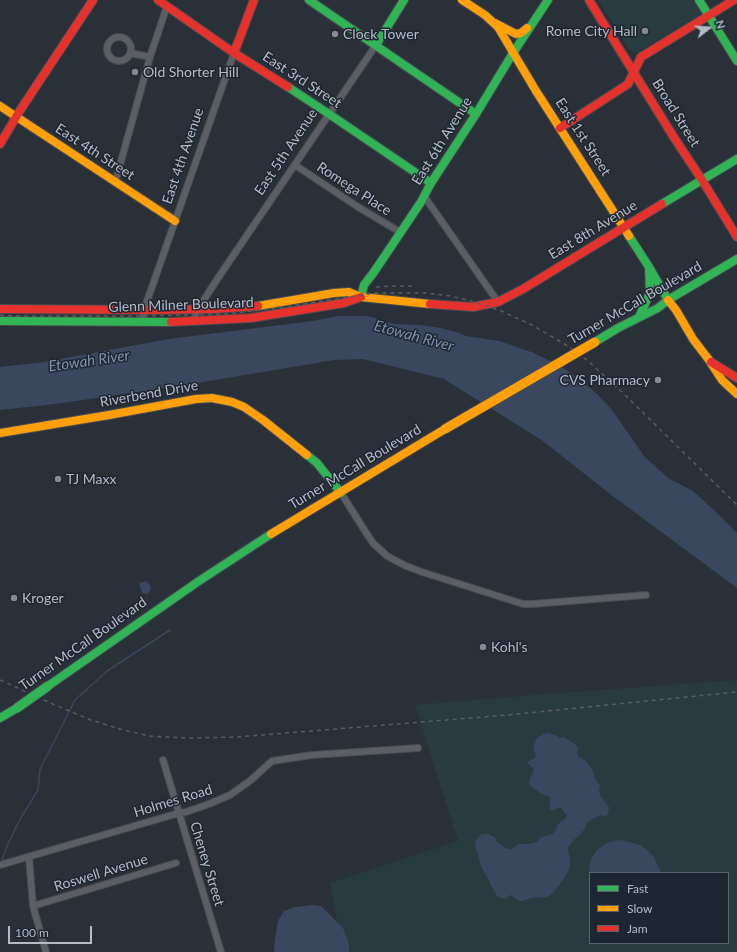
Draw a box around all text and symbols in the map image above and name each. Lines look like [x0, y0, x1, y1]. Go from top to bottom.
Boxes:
north arrow [689, 8, 729, 48]
text: N [713, 18, 728, 30]
place label: Rome City Hall [546, 23, 637, 39]
place label: Clock Tower [343, 26, 419, 42]
marker: Rome City Hall [640, 26, 650, 36]
marker: Clock Tower [330, 29, 340, 39]
street label: East 3rd Street [259, 48, 345, 112]
place label: Old Shorter Hill [143, 64, 239, 80]
marker: Old Shorter Hill [130, 67, 140, 77]
street label: Broad Street [649, 76, 703, 150]
street label: East 6th Avenue [408, 94, 476, 188]
street label: East 1st Street [552, 95, 614, 179]
street label: East 4th Avenue [159, 106, 207, 206]
street label: East 5th Avenue [251, 106, 321, 198]
street label: East 4th Street [52, 120, 138, 184]
street label: Romega Place [314, 159, 394, 219]
street label: East 8th Avenue [546, 197, 640, 263]
street label: Turner McCall Boulevard [565, 258, 705, 348]
street label: Glenn Milner Boulevard [108, 294, 254, 316]
water label: Etowah River [372, 317, 456, 355]
water label: Etowah River [47, 346, 131, 376]
place label: CVS Pharmacy [560, 372, 650, 388]
marker: CVS Pharmacy [653, 375, 663, 385]
street label: Riverbend Drive [99, 377, 199, 411]
street label: Turner McCall Boulevard [286, 421, 424, 513]
place label: TJ Maxx [66, 471, 116, 487]
marker: TJ Maxx [53, 474, 63, 484]
place label: Kroger [22, 590, 64, 606]
marker: Kroger [9, 593, 19, 603]
street label: Turner McCall Boulevard [16, 594, 150, 694]
place label: Kohl's [491, 639, 528, 655]
marker: Kohl's [478, 642, 488, 652]
street label: Holmes Road [132, 781, 214, 821]
street label: Cheney Street [186, 820, 228, 908]
street label: Roswell Avenue [52, 851, 150, 895]
legend [589, 872, 729, 944]
text: Fast [627, 881, 648, 896]
text: Slow [627, 901, 652, 916]
scale bar [10, 918, 94, 944]
text: Jam [627, 921, 648, 936]
text: 100 m [15, 925, 49, 940]

